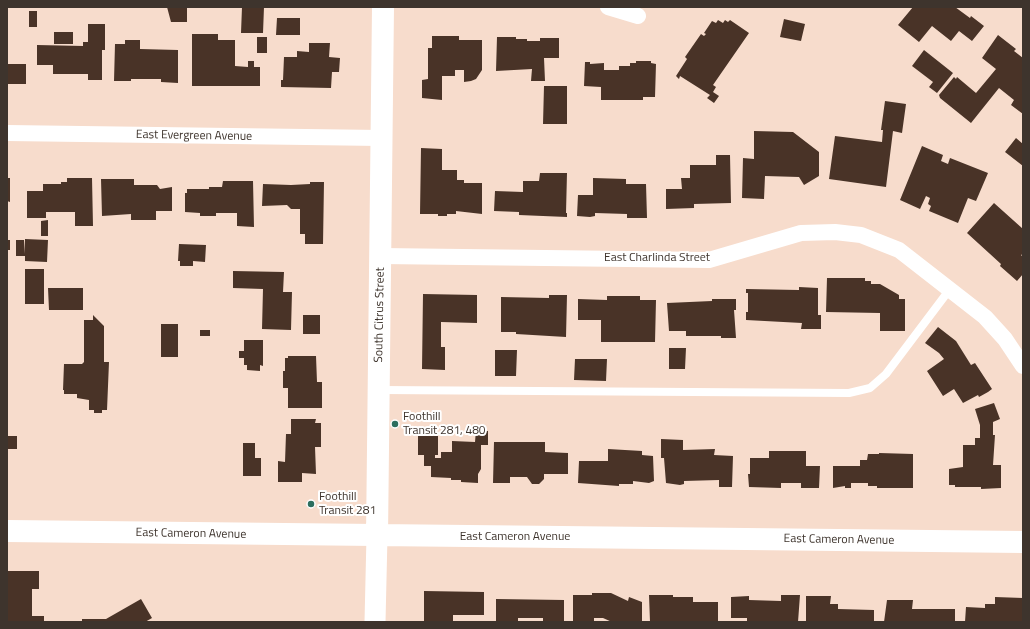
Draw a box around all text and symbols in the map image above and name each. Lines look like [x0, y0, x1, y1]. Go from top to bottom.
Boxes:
street label: East Evergreen Avenue [136, 128, 252, 144]
street label: East Charlinda Street [604, 251, 710, 265]
street label: South Citrus Street [372, 267, 388, 363]
place label: Foothill Transit 281, 480 [403, 410, 486, 438]
marker: Foothill Transit 281, 480 [390, 419, 400, 429]
place label: Foothill Transit 281 [319, 490, 376, 518]
marker: Foothill Transit 281 [306, 499, 316, 509]
street label: East Cameron Avenue [136, 526, 246, 542]
street label: East Cameron Avenue [460, 530, 570, 544]
street label: East Cameron Avenue [784, 532, 894, 548]

